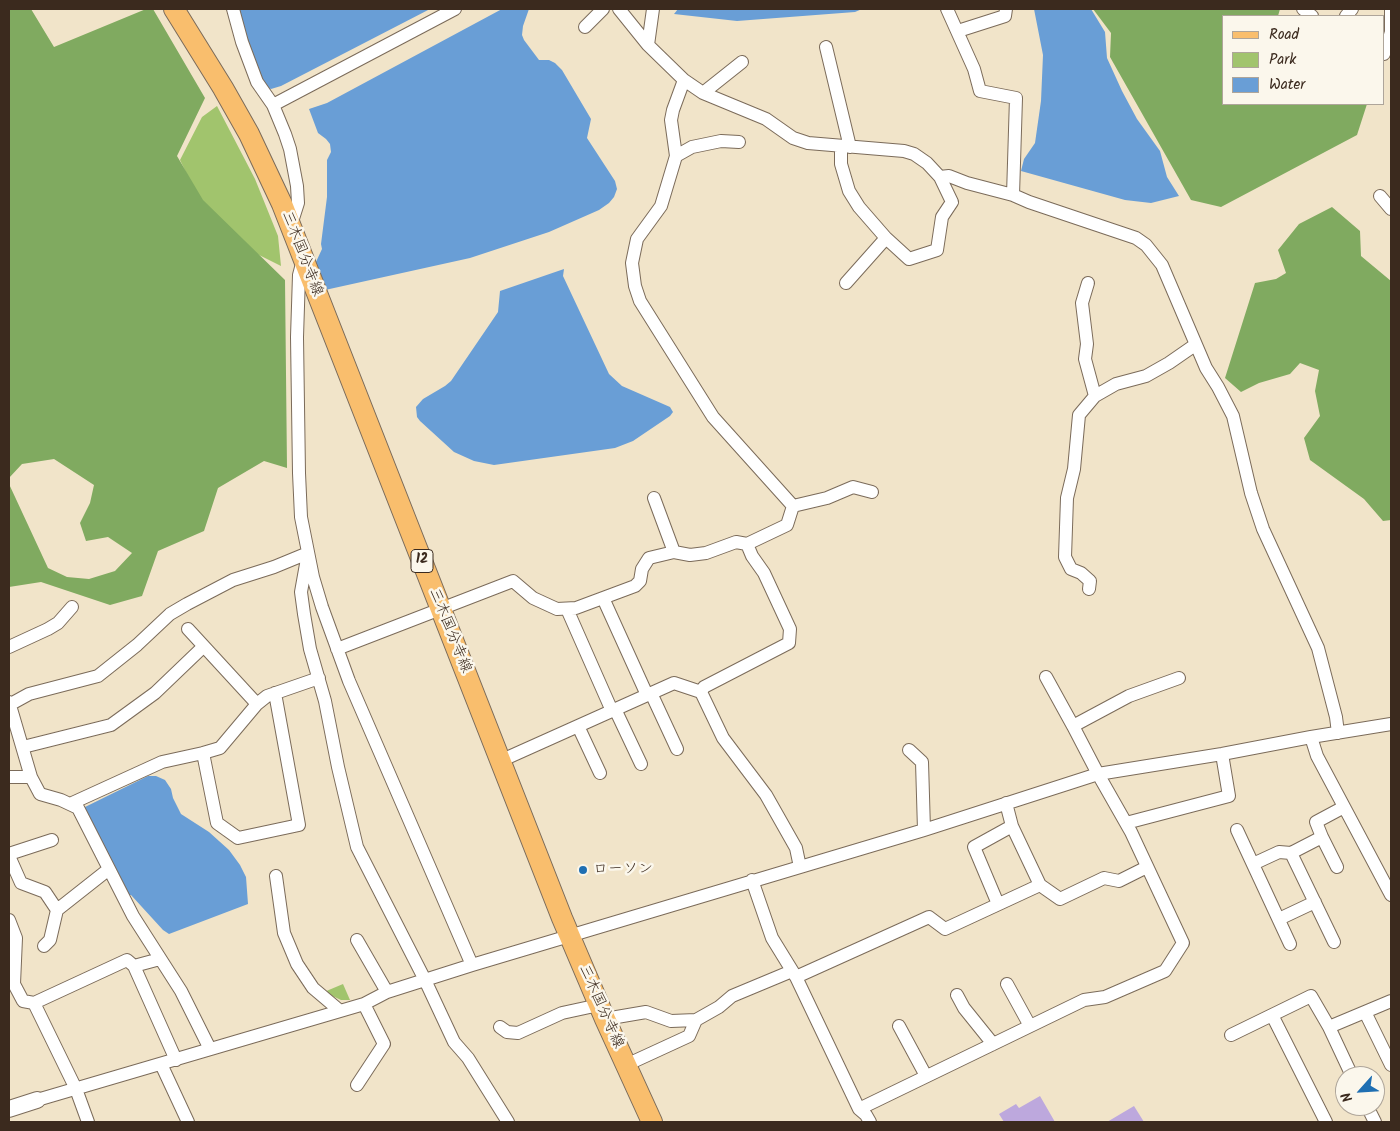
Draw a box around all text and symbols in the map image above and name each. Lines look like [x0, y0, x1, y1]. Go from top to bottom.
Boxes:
legend [1222, 15, 1385, 105]
text: Road [1269, 23, 1299, 47]
text: Park [1269, 48, 1296, 72]
text: Water [1269, 73, 1305, 97]
street label: 三木国分寺線 [276, 209, 326, 299]
road number: 12 [411, 550, 433, 572]
street label: 三木国分寺線 [424, 586, 474, 676]
place label: ローソン [593, 861, 653, 879]
marker: ローソン [577, 864, 589, 876]
street label: 三木国分寺線 [573, 962, 627, 1052]
north arrow [1335, 1066, 1385, 1116]
text: N [1336, 1088, 1359, 1106]

